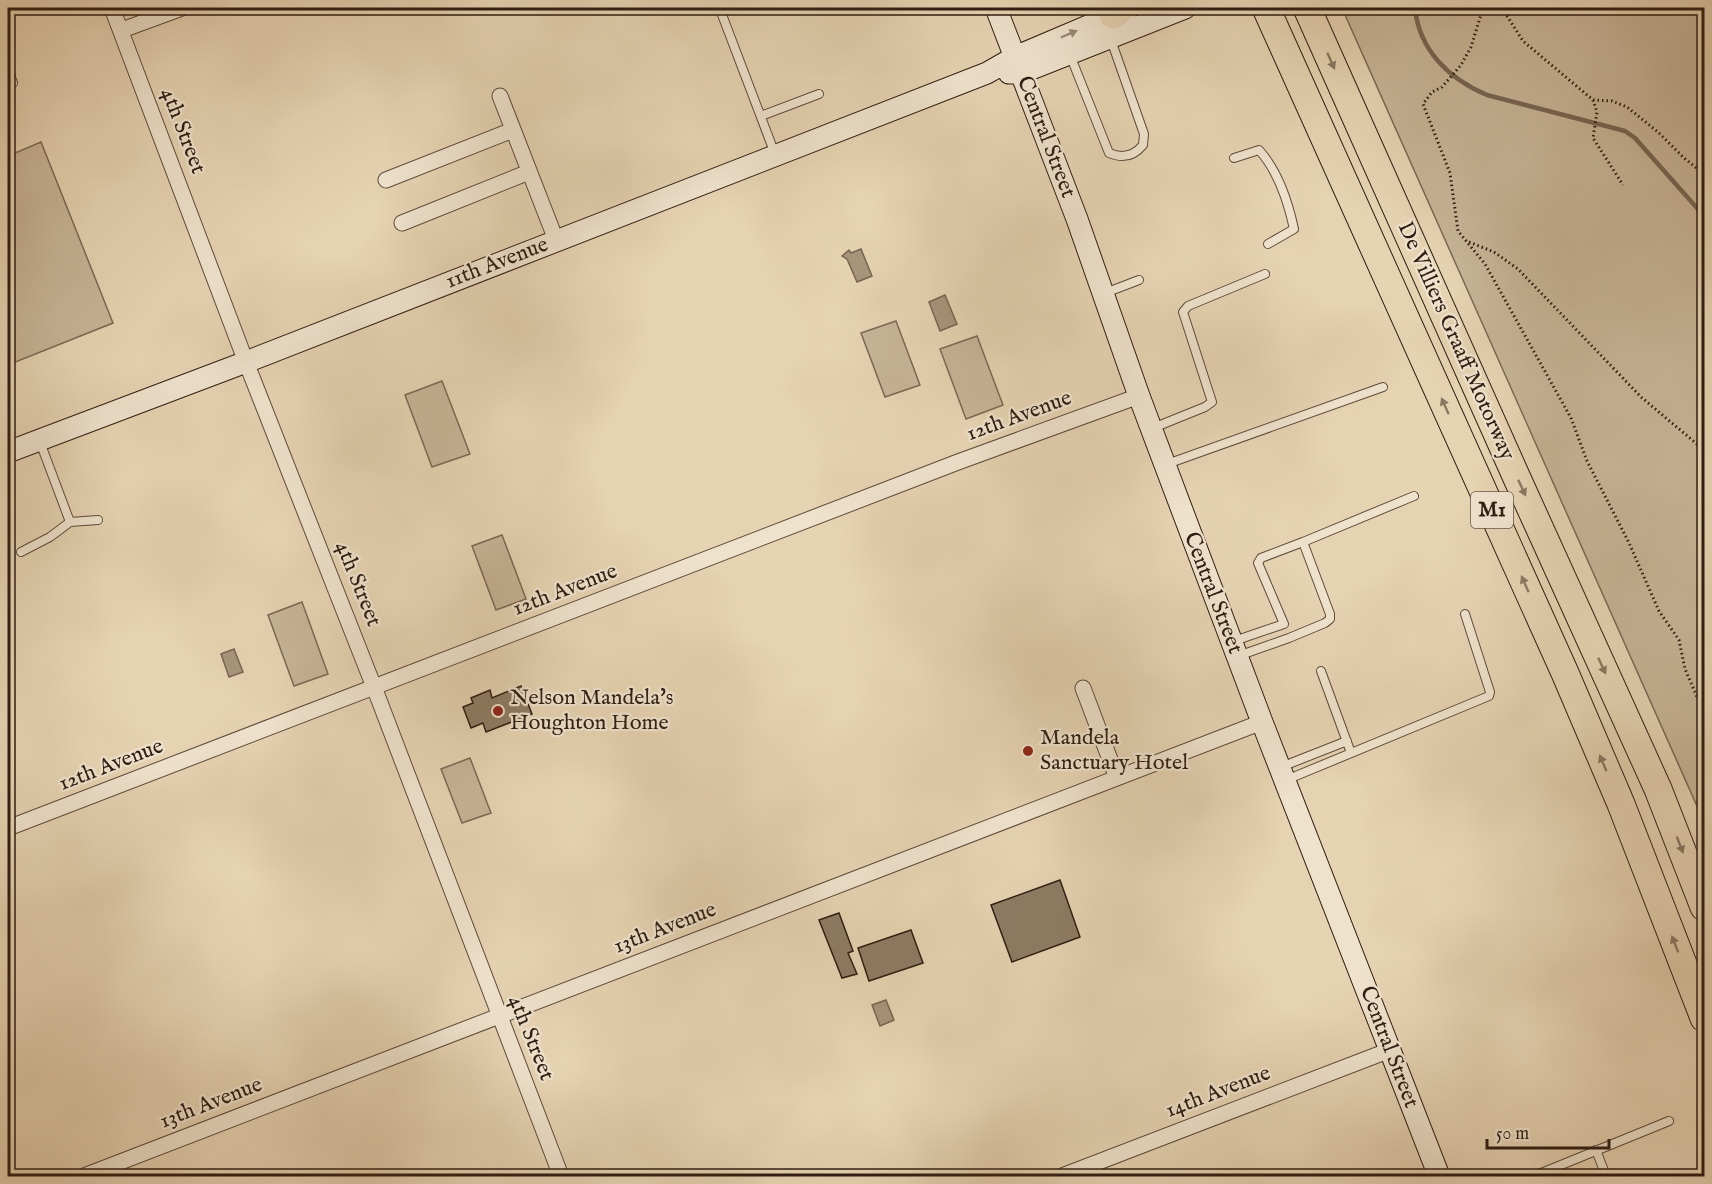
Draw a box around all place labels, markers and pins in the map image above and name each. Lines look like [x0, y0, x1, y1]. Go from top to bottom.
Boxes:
place label: Nelson Mandela's Houghton Home [510, 684, 674, 737]
marker: Nelson Mandela's Houghton Home [491, 704, 505, 718]
place label: Mandela Sanctuary Hotel [1040, 724, 1188, 777]
marker: Mandela Sanctuary Hotel [1021, 744, 1035, 758]

